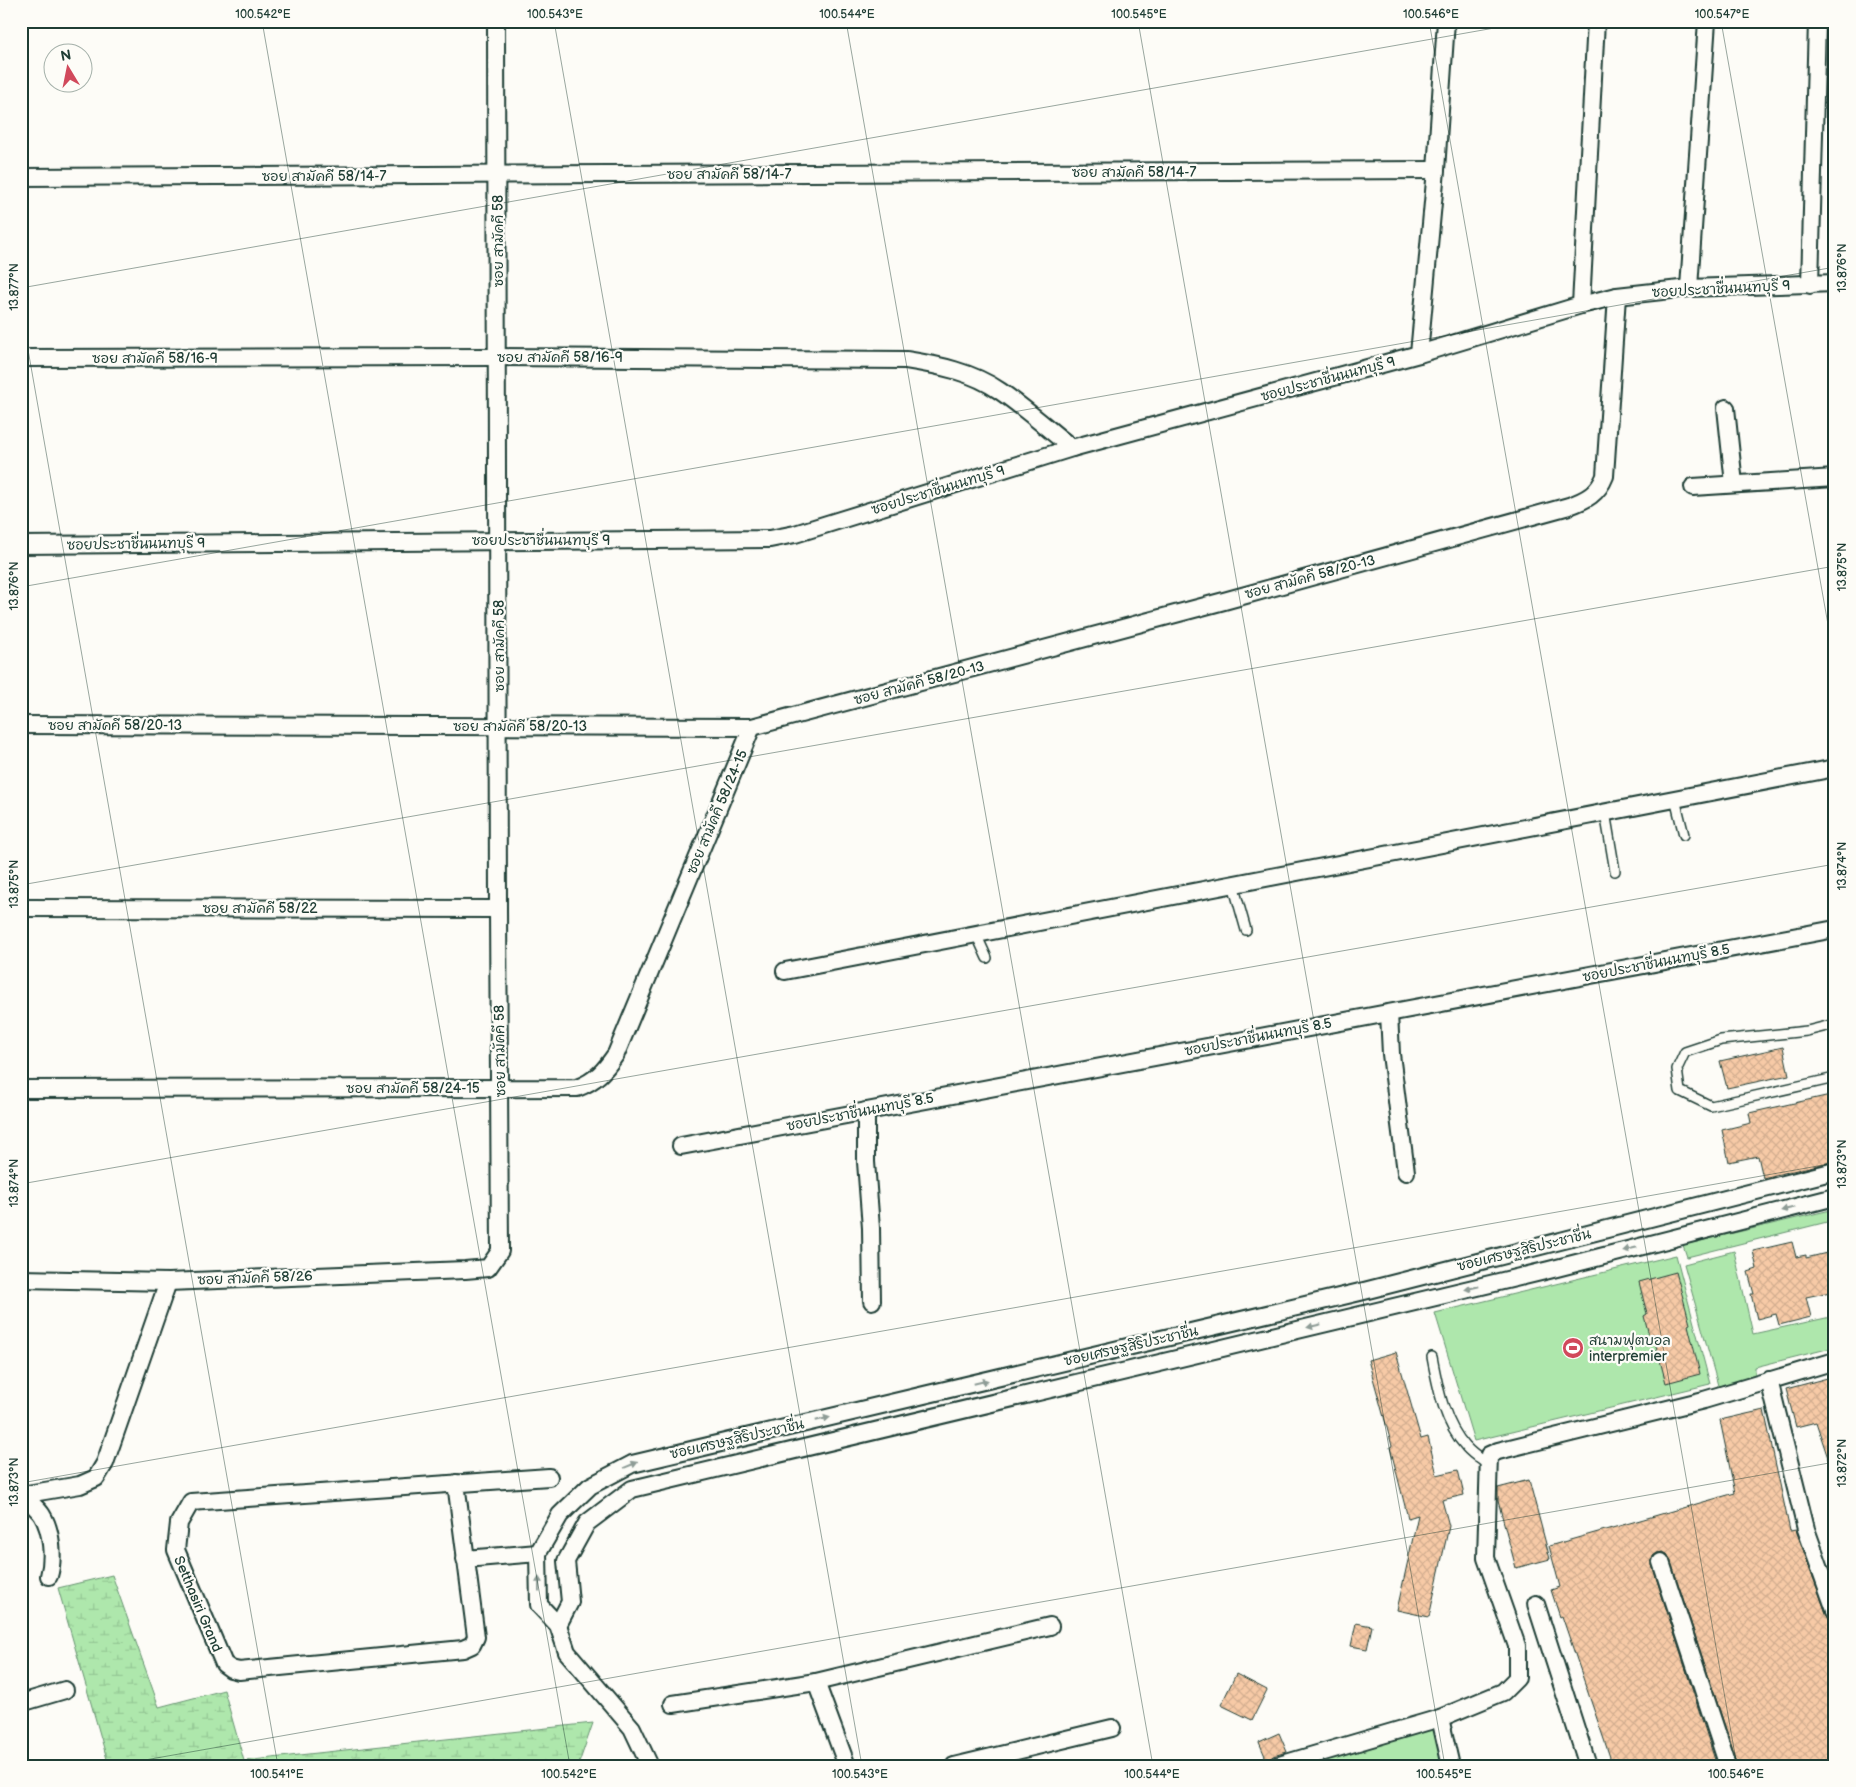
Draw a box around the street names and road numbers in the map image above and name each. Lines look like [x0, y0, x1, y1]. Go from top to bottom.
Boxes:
street label: ซอย สามัคคี 58/14-7 [1072, 164, 1196, 181]
street label: ซอย สามัคคี 58/14-7 [667, 166, 791, 183]
street label: ซอย สามัคคี 58/14-7 [262, 168, 386, 185]
street label: ซอย สามัคคี 58 [490, 195, 507, 287]
street label: ซอยประชาชื่นนนทบุรี 9 [1651, 272, 1791, 302]
street label: ซอยประชาชื่นนนทบุรี 9 [1258, 348, 1397, 406]
street label: ซอย สามัคคี 58/16-9 [497, 349, 623, 366]
street label: ซอย สามัคคี 58/16-9 [92, 350, 218, 367]
street label: ซอยประชาชื่นนนทบุรี 9 [868, 457, 1007, 519]
street label: ซอยประชาชื่นนนทบุรี 9 [472, 527, 610, 550]
street label: ซอยประชาชื่นนนทบุรี 9 [66, 529, 206, 555]
street label: ซอย สามัคคี 58/20-13 [1243, 551, 1377, 603]
street label: ซอย สามัคคี 58 [491, 600, 508, 692]
street label: ซอย สามัคคี 58/20-13 [852, 657, 986, 709]
street label: ซอย สามัคคี 58/20-13 [48, 717, 182, 734]
street label: ซอย สามัคคี 58/20-13 [453, 718, 587, 735]
street label: ซอย สามัคคี 58/24-15 [683, 747, 751, 877]
street label: ซอย สามัคคี 58/22 [202, 900, 318, 917]
street label: ซอยประชาชื่นนนทบุรี 8.5 [1580, 935, 1731, 987]
street label: ซอย สามัคคี 58 [491, 1005, 509, 1097]
street label: ซอยประชาชื่นนนทบุรี 8.5 [1182, 1009, 1333, 1061]
street label: ซอย สามัคคี 58/24-15 [346, 1080, 480, 1097]
street label: ซอยประชาชื่นนนทบุรี 8.5 [784, 1084, 935, 1136]
street label: ซอยเศรษฐสิริประชาชื่น [1454, 1220, 1593, 1275]
street label: ซอย สามัคคี 58/26 [197, 1267, 313, 1289]
street label: ซอยเศรษฐสิริประชาชื่น [1061, 1317, 1200, 1370]
street label: ซอยเศรษฐสิริประชาชื่น [667, 1410, 806, 1463]
street label: Setthasiri Grand [170, 1554, 226, 1654]

